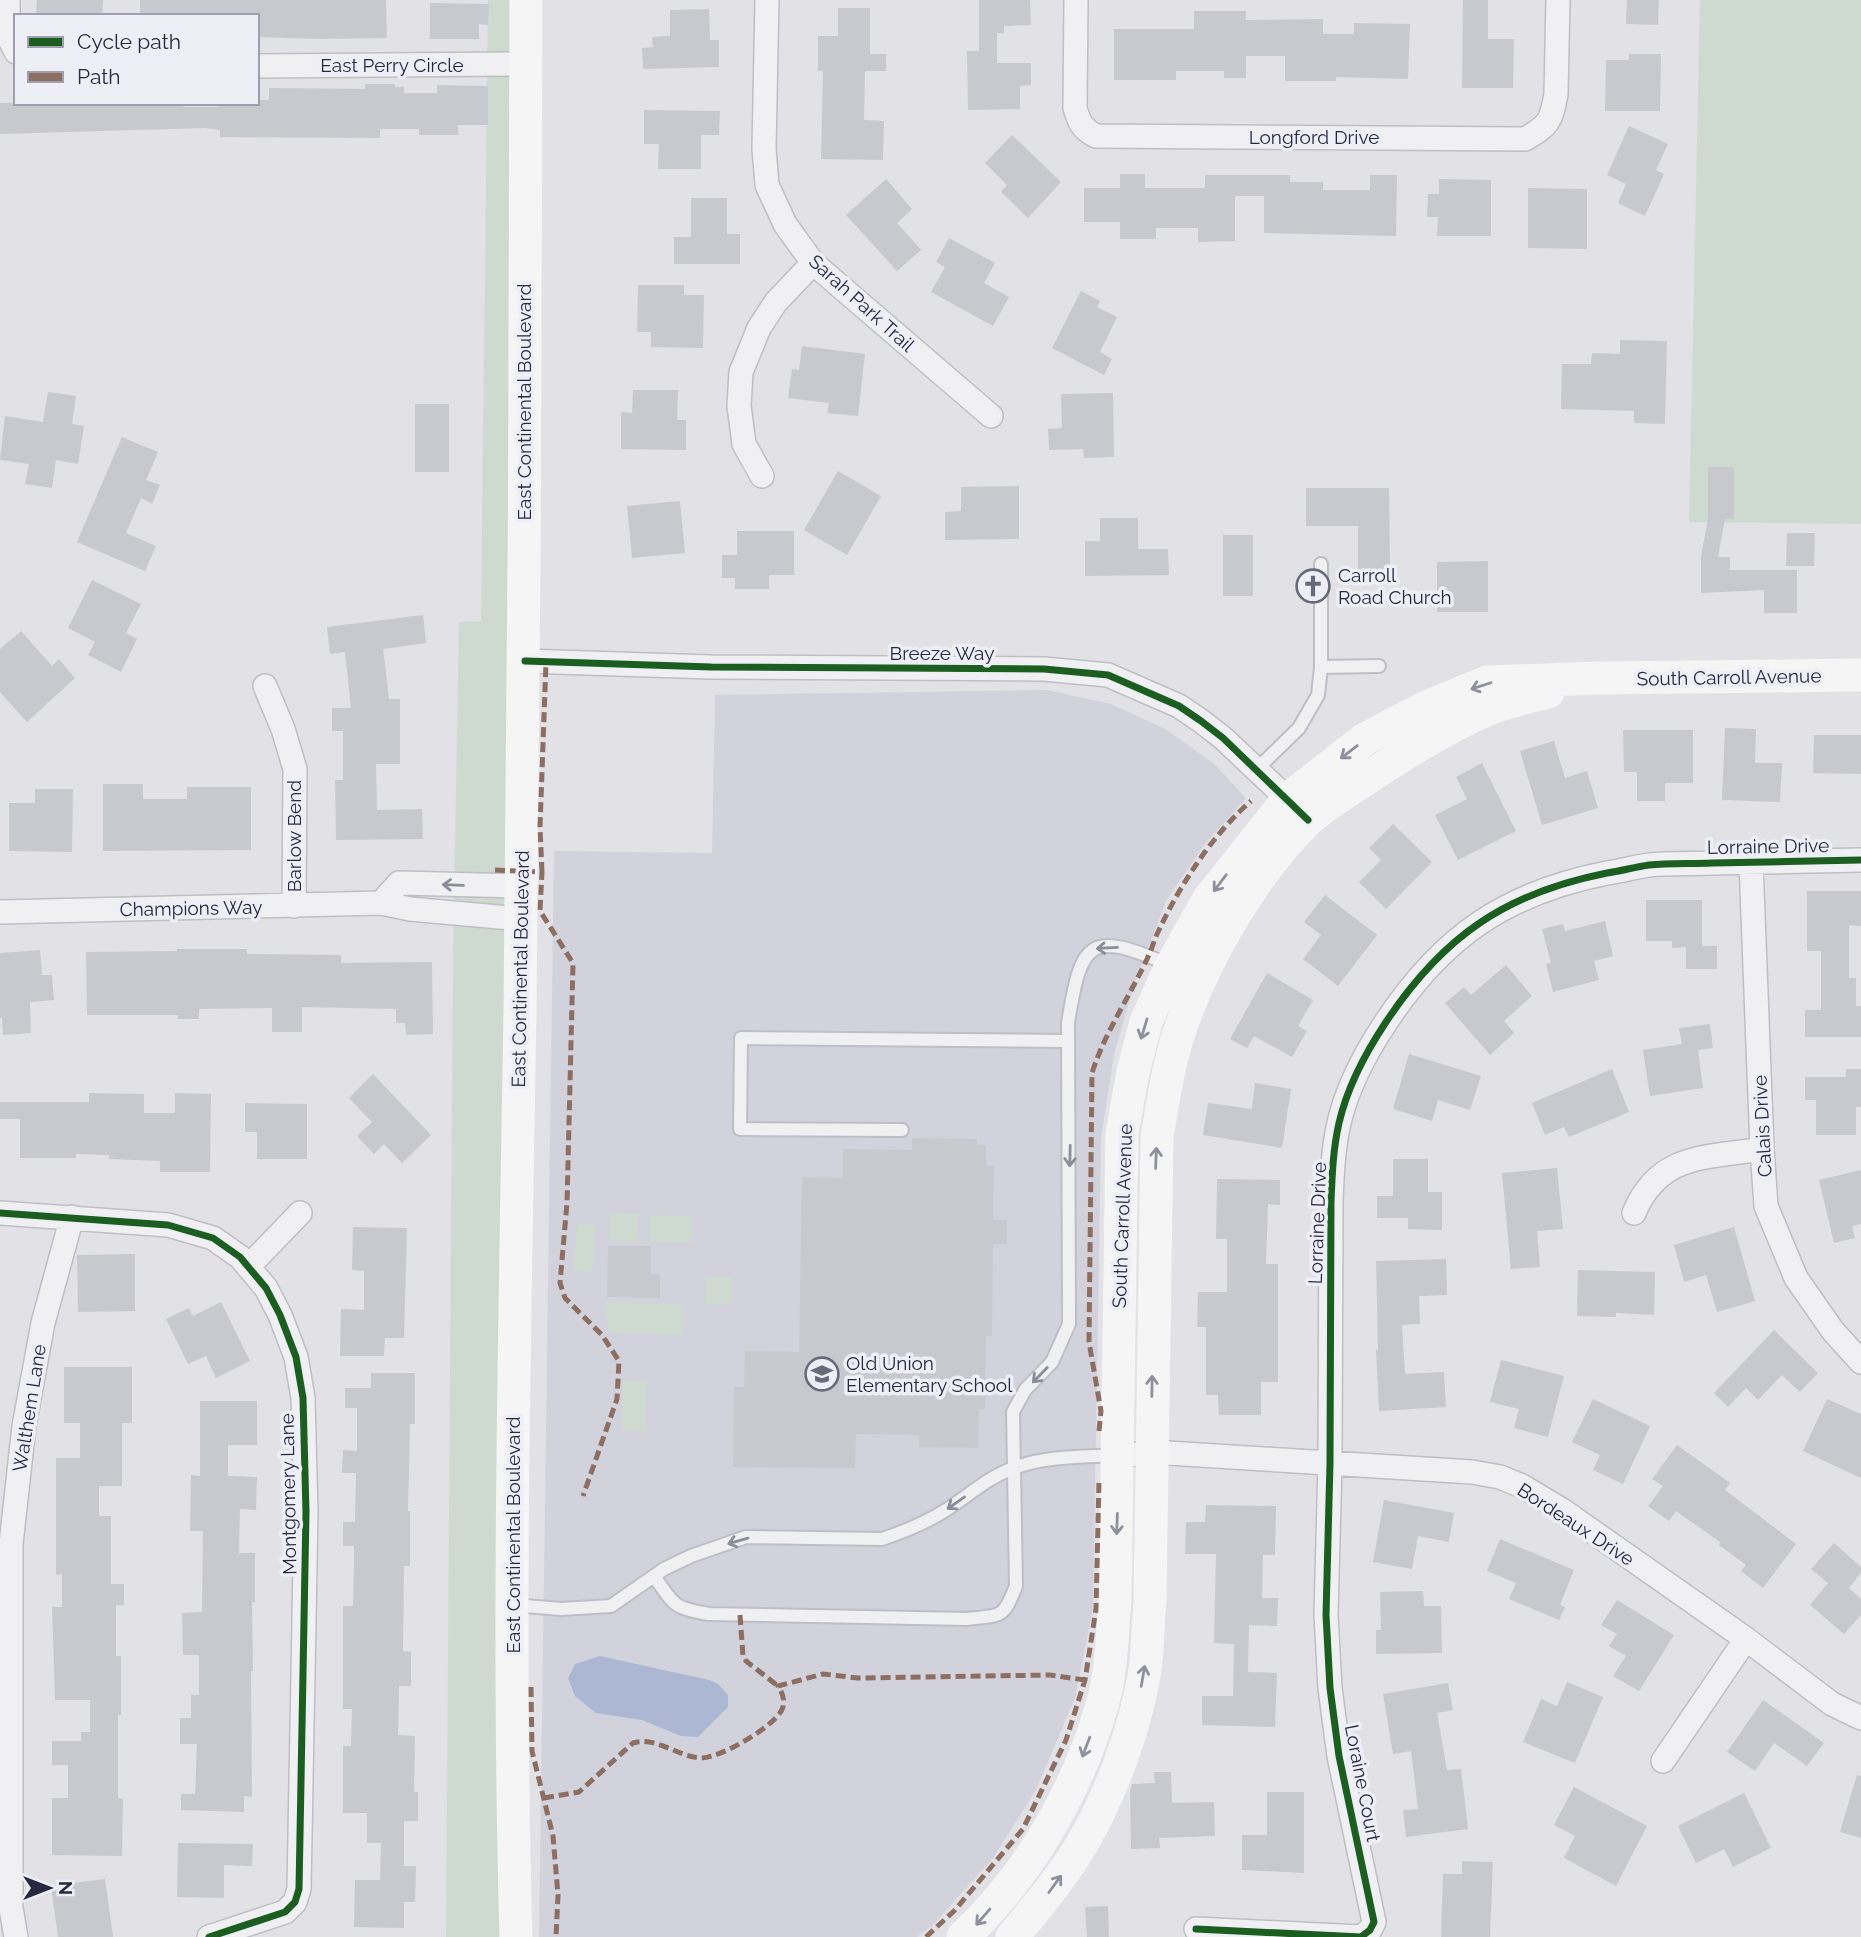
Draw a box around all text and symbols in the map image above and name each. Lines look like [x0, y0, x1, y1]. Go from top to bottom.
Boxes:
legend [14, 14, 259, 105]
text: Cycle path [77, 29, 181, 54]
street label: East Perry Circle [320, 54, 464, 76]
text: Path [77, 64, 121, 89]
street label: Longford Drive [1249, 126, 1379, 148]
street label: Sarah Park Trail [805, 250, 920, 357]
street label: East Continental Boulevard [513, 283, 535, 521]
place label: Carroll Road Church [1338, 564, 1452, 608]
church icon: Carroll Road Church [1294, 567, 1332, 605]
street label: Breeze Way [890, 642, 994, 664]
street label: South Carroll Avenue [1636, 664, 1822, 690]
one-way arrow [1471, 680, 1493, 693]
one-way arrow [1340, 744, 1358, 759]
street label: Barlow Bend [283, 780, 305, 892]
street label: Lorraine Drive [1707, 834, 1829, 858]
street label: East Continental Boulevard [507, 850, 533, 1088]
one-way arrow [1213, 873, 1227, 892]
one-way arrow [442, 878, 465, 892]
street label: Champions Way [119, 896, 263, 920]
one-way arrow [1095, 942, 1118, 955]
one-way arrow [1137, 1017, 1150, 1039]
street label: Calais Drive [1748, 1074, 1776, 1178]
street label: South Carroll Avenue [1108, 1123, 1136, 1309]
one-way arrow [1063, 1144, 1077, 1167]
one-way arrow [1149, 1147, 1162, 1170]
street label: Lorraine Drive [1304, 1161, 1330, 1285]
street label: Walthem Lane [8, 1343, 50, 1473]
place label: Old Union Elementary School [846, 1352, 1013, 1396]
school or university icon: Old Union Elementary School [803, 1355, 841, 1393]
one-way arrow [1031, 1366, 1048, 1383]
one-way arrow [1145, 1374, 1159, 1397]
street label: Montgomery Lane [276, 1413, 300, 1575]
street label: East Continental Boulevard [502, 1416, 524, 1654]
street label: Bordeaux Drive [1514, 1478, 1638, 1570]
one-way arrow [947, 1496, 966, 1510]
one-way arrow [1110, 1512, 1123, 1535]
one-way arrow [727, 1535, 749, 1548]
one-way arrow [1137, 1665, 1150, 1688]
street label: Loraine Court [1341, 1722, 1385, 1844]
one-way arrow [1079, 1736, 1092, 1758]
north arrow [14, 1853, 84, 1923]
one-way arrow [1047, 1875, 1062, 1893]
text: N [55, 1881, 77, 1895]
one-way arrow [975, 1908, 991, 1926]

